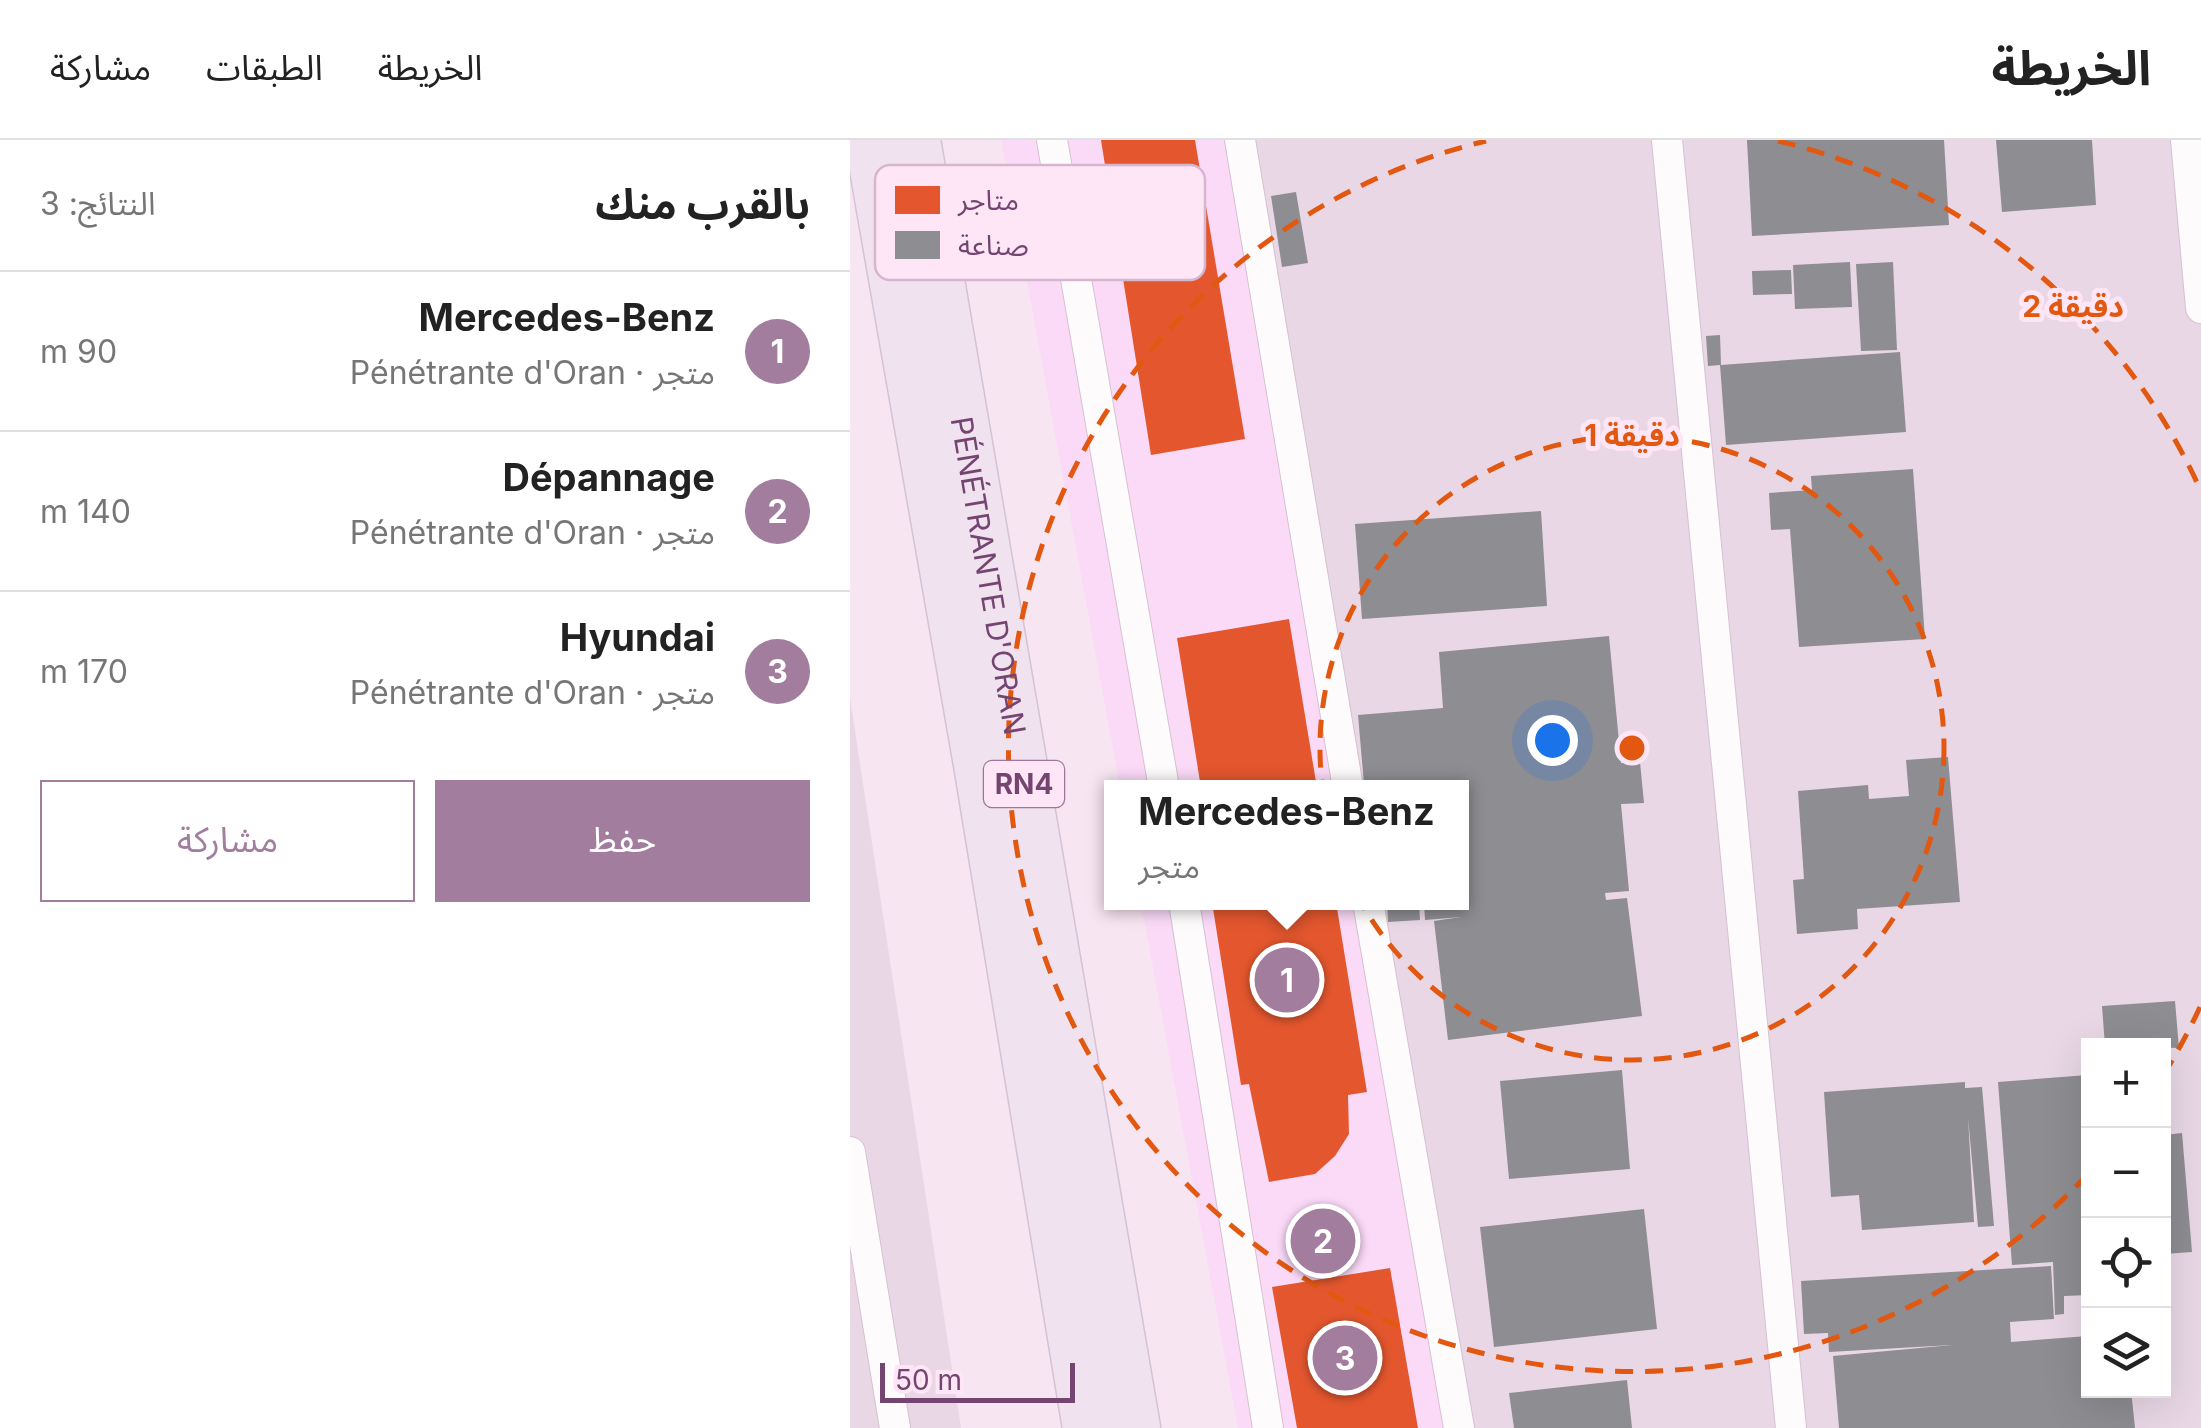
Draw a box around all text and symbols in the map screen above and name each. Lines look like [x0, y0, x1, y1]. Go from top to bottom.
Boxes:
text: الخريطة [1992, 38, 2151, 97]
text: مشاركة [50, 46, 151, 88]
text: الطبقات [206, 46, 323, 88]
text: الخريطة [378, 46, 483, 88]
legend [875, 165, 1205, 280]
text: بالقرب منك [595, 178, 810, 229]
text: متاجر [957, 183, 1019, 217]
text: النتائج: 3 [40, 184, 156, 223]
text: صناعة [958, 228, 1029, 262]
text: 2 دقيقة [2022, 288, 2124, 324]
text: Mercedes-Benz [419, 294, 715, 340]
text: 90 m [40, 332, 117, 371]
text: 1 [771, 332, 784, 371]
text: متجر · Pénétrante d'Oran [350, 353, 715, 392]
street label: PÉNÉTRANTE D'ORAN [944, 414, 1033, 737]
text: 1 دقيقة [1584, 417, 1680, 453]
text: Dépannage [503, 454, 715, 500]
text: 140 m [40, 492, 131, 531]
text: 2 [767, 492, 788, 531]
text: متجر · Pénétrante d'Oran [350, 513, 715, 552]
text: Hyundai [560, 614, 715, 660]
text: 170 m [40, 652, 128, 691]
text: 3 [767, 652, 788, 691]
text: متجر · Pénétrante d'Oran [350, 673, 715, 712]
your location [1527, 715, 1578, 766]
centre of rings [1614, 730, 1650, 766]
road number: RN4 [984, 761, 1064, 807]
button: مشاركة [40, 780, 415, 902]
button: حفظ [435, 780, 810, 902]
popup [1104, 780, 1469, 910]
text: Mercedes-Benz [1138, 788, 1435, 834]
text: متجر [1138, 847, 1200, 886]
pin: 1 [1254, 942, 1320, 1018]
map controls [2081, 1038, 2171, 1398]
button: + [2081, 1038, 2171, 1128]
button: − [2081, 1128, 2171, 1218]
pin: 2 [1290, 1204, 1356, 1278]
button: locate [2081, 1218, 2171, 1308]
button: layers [2081, 1308, 2171, 1398]
pin: 3 [1312, 1320, 1378, 1396]
scale bar [880, 1358, 1075, 1402]
text: 50 m [895, 1363, 962, 1397]

